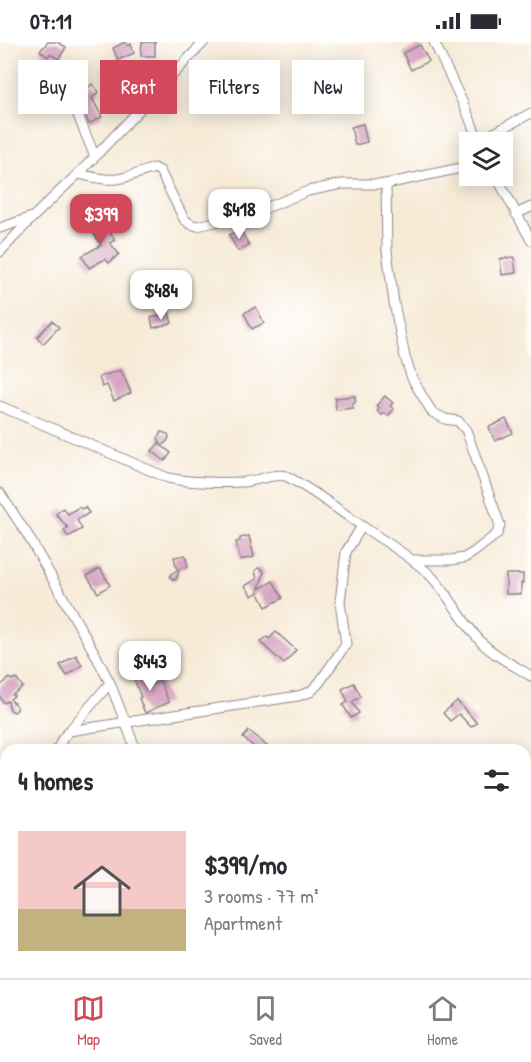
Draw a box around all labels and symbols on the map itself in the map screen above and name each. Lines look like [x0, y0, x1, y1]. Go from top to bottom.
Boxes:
pin: $418 [203, 189, 275, 240]
pin: $399 [65, 194, 137, 245]
pin: $484 [125, 270, 197, 321]
pin: $443 [114, 641, 186, 692]

